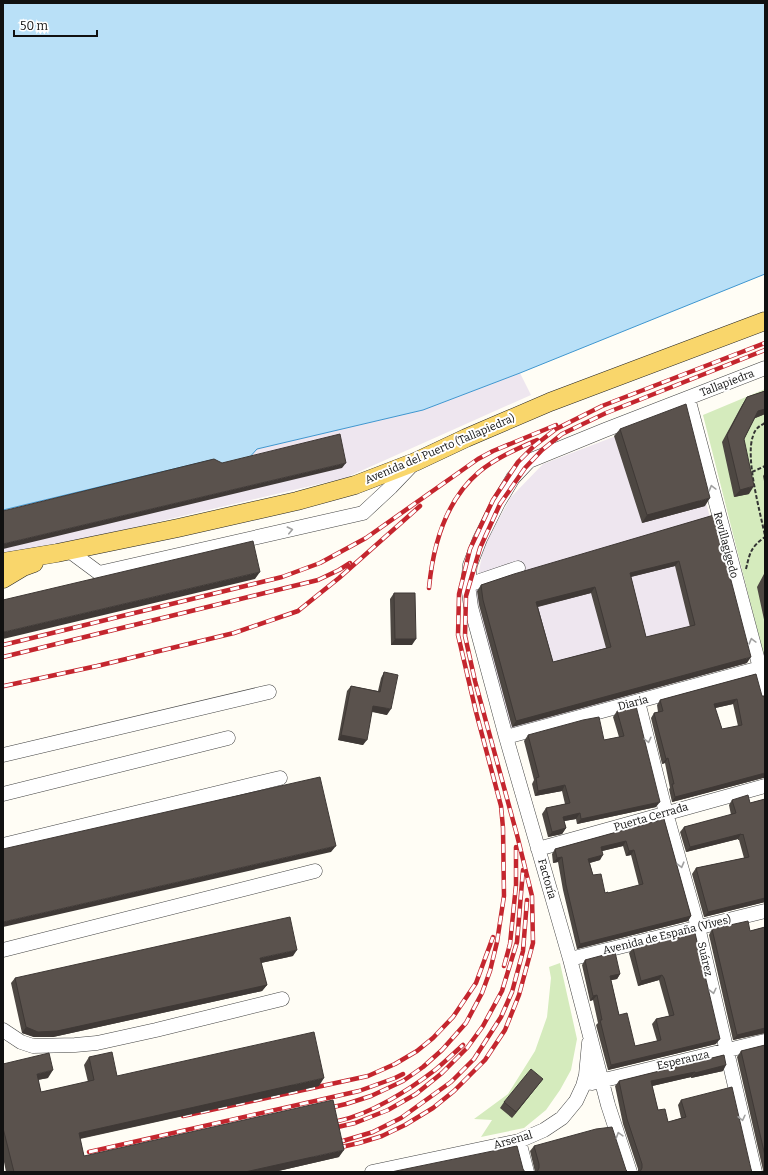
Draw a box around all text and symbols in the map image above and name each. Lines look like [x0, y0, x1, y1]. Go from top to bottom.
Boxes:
scale bar [14, 12, 97, 38]
text: 50 m [20, 19, 49, 33]
street label: Tallapiedra [698, 367, 756, 399]
street label: Avenida del Puerto (Tallapiedra) [363, 411, 517, 487]
one-way arrow [708, 485, 716, 491]
street label: Revillagigedo [711, 510, 741, 580]
one-way arrow [287, 526, 293, 534]
one-way arrow [748, 638, 757, 645]
street label: Diaria [616, 693, 650, 713]
one-way arrow [643, 736, 651, 743]
street label: Puerta Cerrada [612, 800, 690, 834]
street label: Factoría [535, 857, 559, 901]
one-way arrow [676, 862, 685, 869]
street label: Avenida de España (Vives) [601, 913, 733, 957]
street label: Suárez [695, 940, 715, 978]
one-way arrow [708, 988, 716, 995]
street label: Esperanza [656, 1048, 710, 1072]
one-way arrow [737, 1114, 746, 1121]
street label: Arsenal [492, 1128, 534, 1152]
one-way arrow [615, 1131, 624, 1138]

